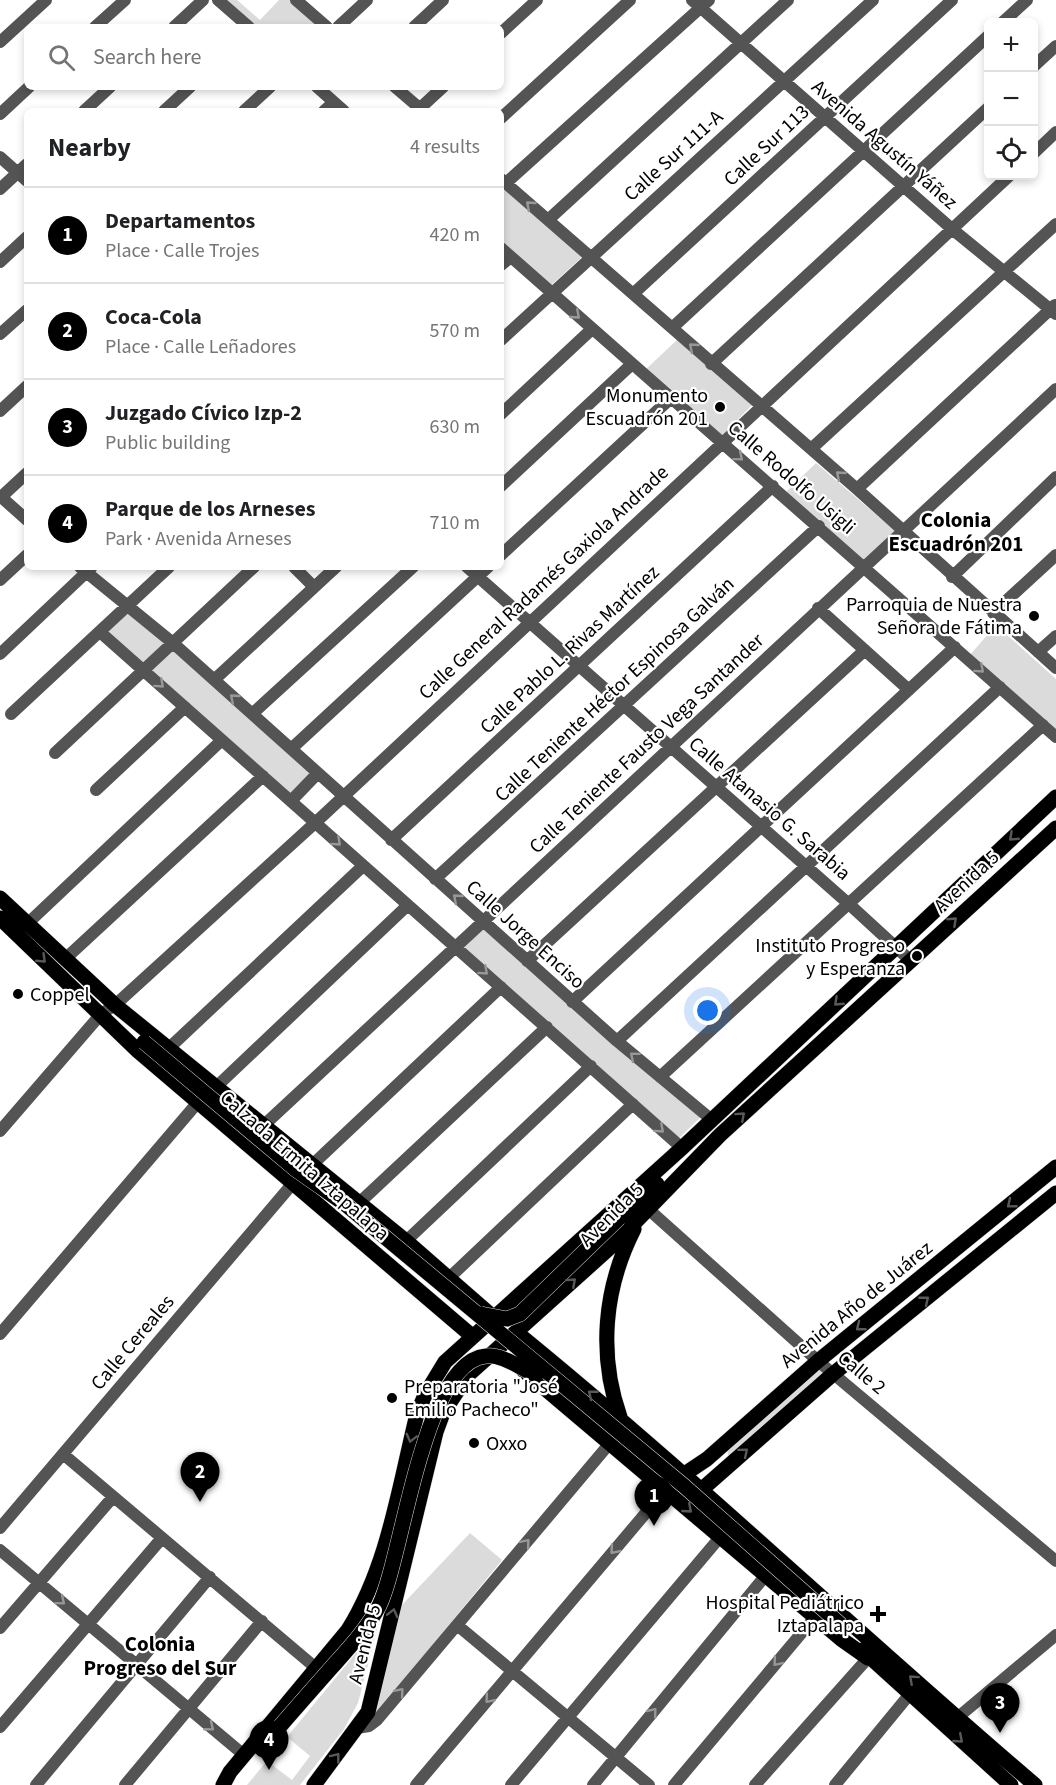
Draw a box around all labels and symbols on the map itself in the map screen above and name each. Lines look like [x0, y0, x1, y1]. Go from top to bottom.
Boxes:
street label: Avenida Agustín Yáñez [805, 74, 963, 216]
street label: Calle Sur 113 [718, 99, 816, 193]
street label: Calle Sur 111-A [618, 103, 730, 208]
one-way arrow [527, 201, 537, 212]
one-way arrow [569, 308, 580, 319]
one-way arrow [689, 343, 700, 354]
place label: Monumento Escuadrón 201 [586, 382, 708, 433]
marker: Monumento Escuadrón 201 [713, 400, 727, 414]
street label: Calle Rodolfo Usigli [721, 414, 861, 541]
one-way arrow [732, 450, 743, 461]
street label: Calle General Radamés Gaxiola Andrade [413, 459, 675, 706]
one-way arrow [836, 471, 847, 482]
district label: Colonia Escuadrón 201 [889, 505, 1023, 559]
street label: Calle Pablo L. Rivas Martínez [474, 559, 666, 741]
street label: Calle Teniente Héctor Espinosa Galván [489, 571, 741, 809]
place label: Parroquia de Nuestra Señora de Fátima [846, 591, 1022, 642]
marker: Parroquia de Nuestra Señora de Fátima [1027, 609, 1041, 623]
street label: Calle Teniente Fausto Vega Santander [523, 627, 770, 860]
one-way arrow [973, 662, 984, 673]
one-way arrow [153, 677, 164, 688]
one-way arrow [230, 694, 241, 705]
street label: Calle Atanasio G. Sarabia [682, 730, 856, 887]
one-way arrow [1010, 830, 1020, 841]
one-way arrow [330, 835, 341, 846]
street label: Avenida 5 [928, 844, 1006, 920]
street label: Calle Jorge Enciso [460, 874, 591, 996]
one-way arrow [453, 894, 464, 905]
one-way arrow [946, 918, 957, 929]
place label: Instituto Progreso y Esperanza [755, 932, 905, 983]
marker: Instituto Progreso y Esperanza [910, 949, 924, 963]
one-way arrow [35, 951, 46, 962]
one-way arrow [477, 964, 487, 975]
place label: Coppel [30, 981, 89, 1009]
marker: Coppel [11, 987, 25, 1001]
one-way arrow [834, 995, 844, 1006]
your location [693, 996, 722, 1025]
one-way arrow [630, 1052, 641, 1063]
street label: Calzada Ermita Iztapalapa [213, 1084, 395, 1247]
one-way arrow [734, 1112, 745, 1123]
one-way arrow [654, 1121, 665, 1132]
street label: Avenida 5 [573, 1176, 650, 1253]
one-way arrow [1007, 1196, 1018, 1207]
street label: Avenida Año de Juárez [775, 1235, 939, 1375]
one-way arrow [565, 1278, 576, 1289]
street label: Calle Cereales [84, 1289, 181, 1396]
one-way arrow [919, 1297, 930, 1308]
one-way arrow [856, 1320, 867, 1331]
street label: Calle 2 [831, 1344, 892, 1401]
place label: Preparatoria "José Emilio Pacheco" [404, 1373, 558, 1424]
marker: Preparatoria "José Emilio Pacheco" [385, 1391, 399, 1405]
one-way arrow [588, 1391, 599, 1402]
place label: Oxxo [486, 1430, 527, 1458]
one-way arrow [406, 1433, 419, 1443]
marker: Oxxo [467, 1436, 481, 1450]
one-way arrow [737, 1448, 748, 1459]
pin: 2 [180, 1452, 220, 1502]
pin: 1 [634, 1476, 674, 1526]
one-way arrow [682, 1502, 692, 1513]
one-way arrow [519, 1539, 530, 1550]
one-way arrow [611, 1543, 622, 1554]
place label: Hospital Pediátrico Iztapalapa [706, 1589, 864, 1640]
one-way arrow [54, 1594, 65, 1605]
street label: Avenida 5 [342, 1602, 388, 1687]
marker: Hospital Pediátrico Iztapalapa [869, 1605, 887, 1623]
one-way arrow [385, 1608, 398, 1618]
district label: Colonia Progreso del Sur [84, 1629, 237, 1683]
one-way arrow [774, 1655, 785, 1666]
one-way arrow [910, 1675, 920, 1686]
pin: 3 [980, 1684, 1020, 1733]
one-way arrow [393, 1688, 404, 1699]
one-way arrow [485, 1692, 496, 1703]
one-way arrow [646, 1708, 657, 1719]
one-way arrow [203, 1719, 214, 1730]
pin: 4 [250, 1720, 288, 1770]
one-way arrow [952, 1732, 963, 1743]
one-way arrow [328, 1753, 339, 1764]

